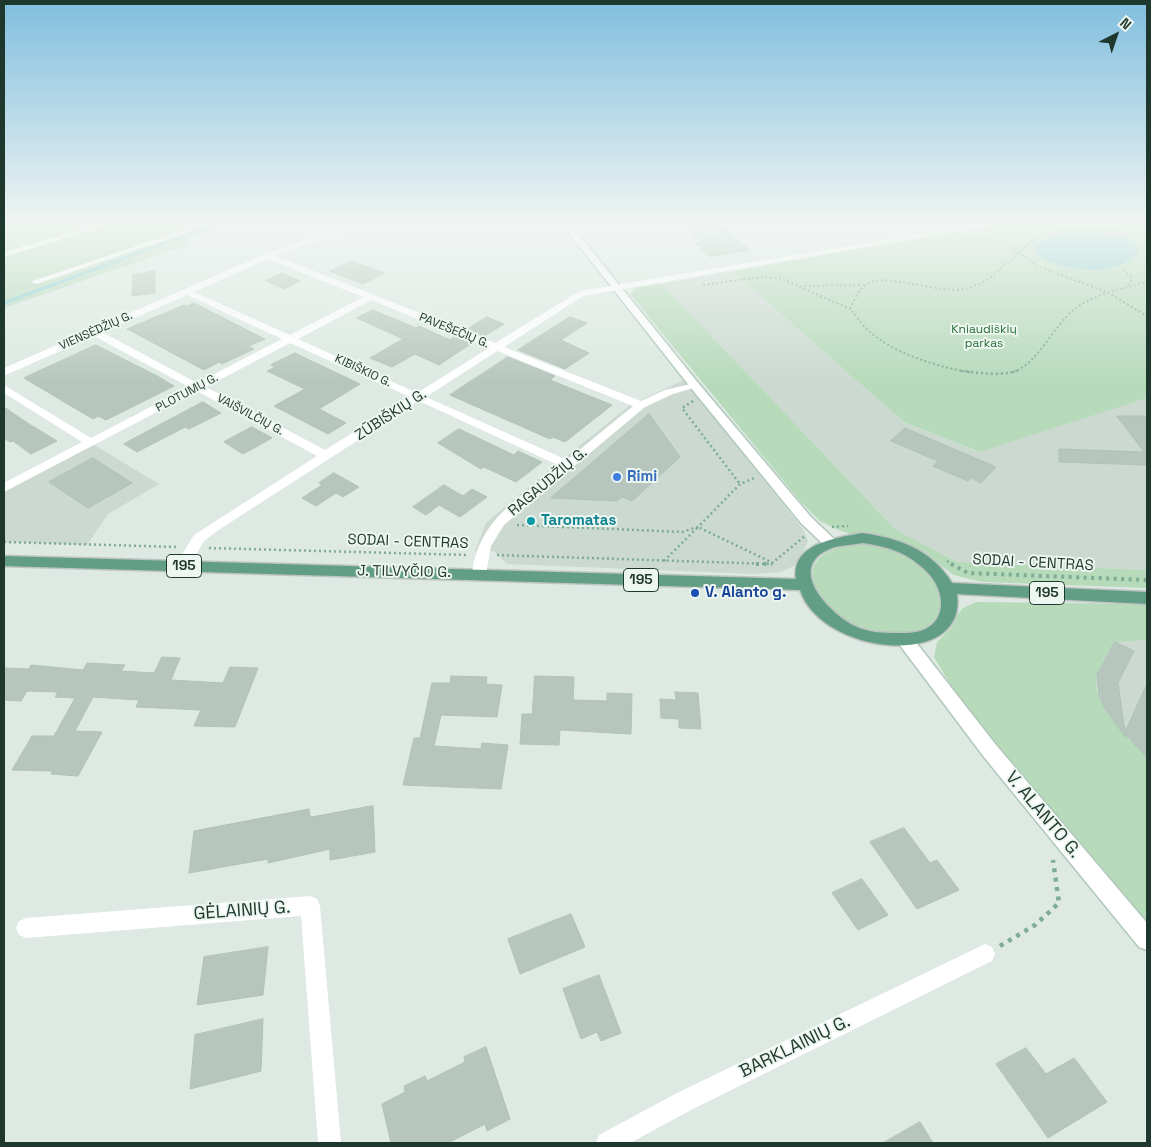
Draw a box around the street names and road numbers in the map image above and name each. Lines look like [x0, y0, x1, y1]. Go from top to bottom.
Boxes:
street label: VIENSĖDŽIŲ G. [57, 308, 135, 354]
street label: PAVEŠEČIŲ G. [417, 310, 491, 352]
street label: KIBIŠKIO G. [332, 352, 394, 390]
street label: PLOTUMŲ G. [153, 371, 221, 415]
street label: ZŪBIŠKIŲ G. [352, 385, 430, 445]
street label: VAIŠVILČIŲ G. [214, 391, 286, 439]
street label: RAGAUDŽIŲ G. [505, 444, 591, 520]
street label: SODAI - CENTRAS [347, 531, 469, 553]
street label: SODAI - CENTRAS [972, 551, 1094, 575]
road number: 195 [166, 554, 202, 578]
street label: J. TILVYČIO G. [357, 562, 451, 582]
road number: 195 [624, 568, 658, 592]
road number: 195 [1030, 582, 1064, 604]
street label: V. ALANTO G. [1000, 767, 1086, 863]
street label: GĖLAINIŲ G. [193, 897, 291, 925]
street label: BARKLAINIŲ G. [736, 1011, 854, 1083]

